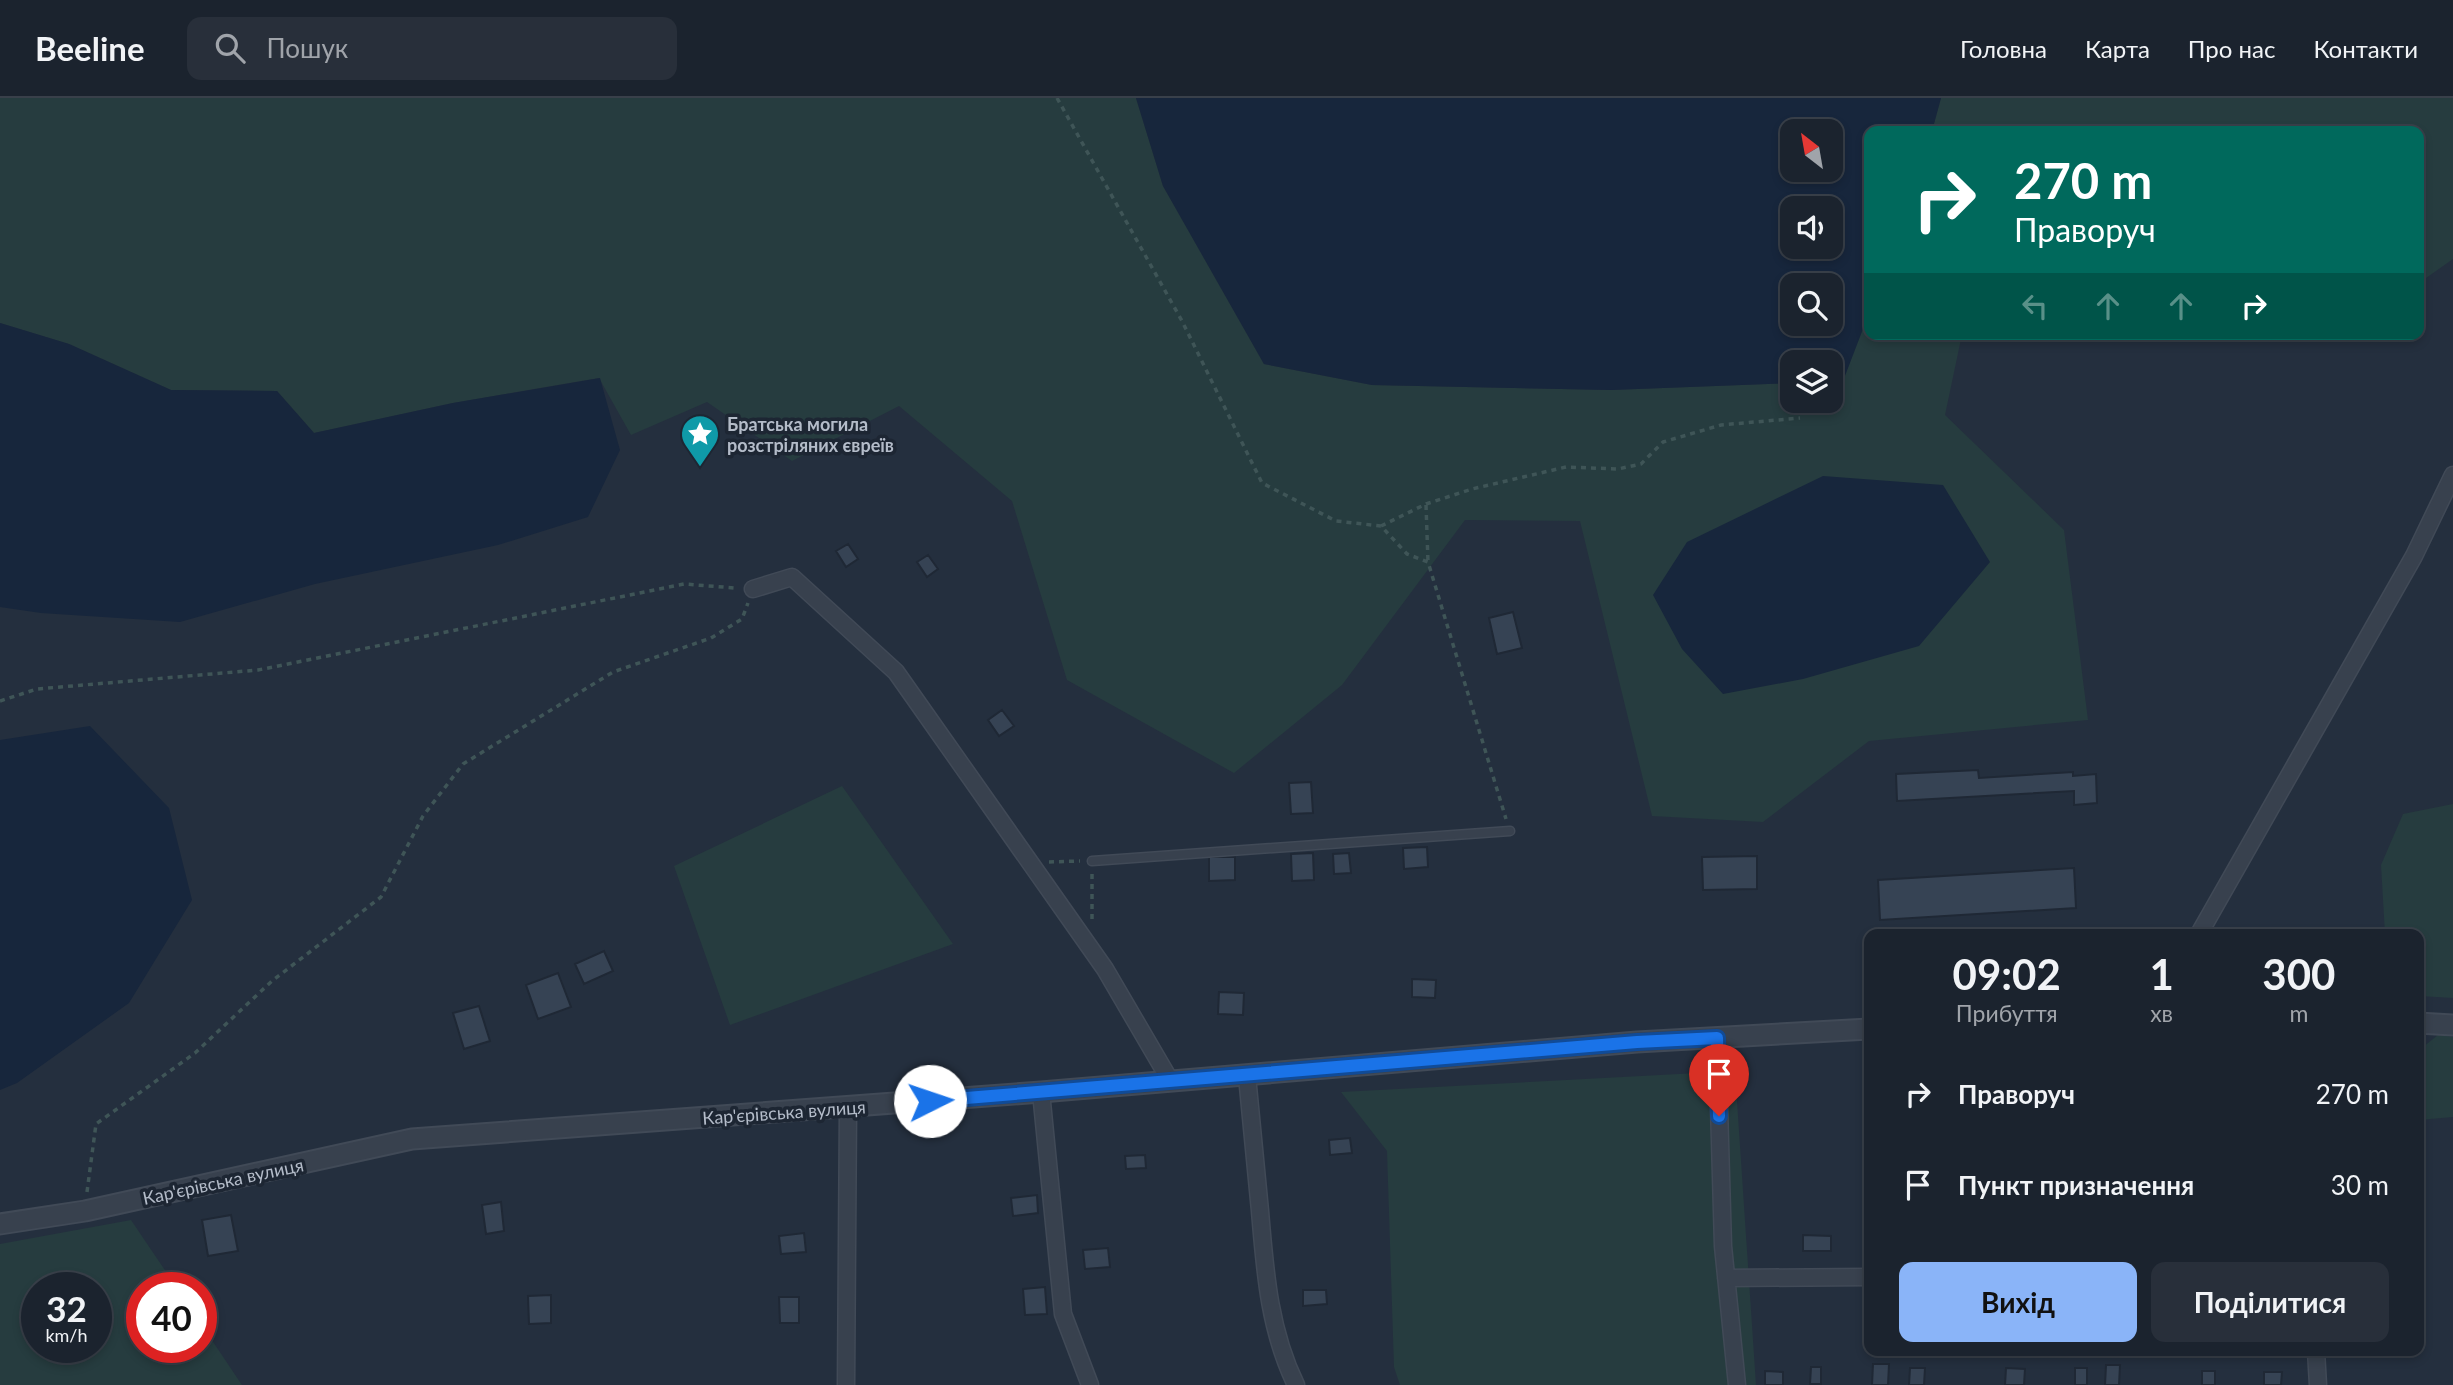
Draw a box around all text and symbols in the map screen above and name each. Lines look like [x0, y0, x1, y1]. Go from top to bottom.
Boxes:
search box [187, 17, 677, 80]
text: Beeline [35, 28, 145, 68]
icon: search [211, 29, 249, 67]
text: Пошук [267, 32, 348, 64]
text: Головна [1960, 34, 2047, 63]
text: Карта [2085, 34, 2150, 63]
text: Про нас [2188, 34, 2275, 63]
text: Контакти [2313, 34, 2418, 63]
north arrow [1780, 119, 1843, 182]
map controls [1780, 119, 1843, 413]
text: 270 m [2014, 151, 2152, 209]
icon: right [1899, 154, 1990, 245]
button: sound [1780, 196, 1843, 259]
text: Праворуч [2014, 210, 2156, 249]
button: search [1780, 273, 1843, 336]
icon: left [2016, 287, 2054, 325]
icon: ahead [2089, 287, 2127, 325]
icon: ahead [2162, 287, 2200, 325]
icon: right [2235, 287, 2273, 325]
button: layers [1780, 350, 1843, 413]
place icon: Братська могила розстріляних євреїв [679, 413, 721, 468]
place label: Братська могила розстріляних євреїв [727, 413, 894, 456]
text: 09:02 [1953, 949, 2061, 999]
text: 1 [2149, 949, 2174, 999]
text: 300 [2262, 949, 2335, 999]
text: Прибуття [1956, 999, 2058, 1027]
text: хв [2150, 999, 2173, 1027]
text: m [2289, 999, 2308, 1027]
pin [1689, 1044, 1749, 1116]
icon: arrive [1700, 1055, 1738, 1093]
position arrow [893, 1064, 967, 1138]
icon: right [1899, 1075, 1937, 1113]
text: Праворуч [1958, 1078, 2075, 1110]
text: 270 m [2316, 1078, 2389, 1110]
street label: Кар'єрівська вулиця [701, 1095, 867, 1129]
street label: Кар'єрівська вулиця [141, 1153, 305, 1209]
icon: arrive [1899, 1166, 1937, 1204]
text: Пункт призначення [1958, 1169, 2194, 1201]
text: 30 m [2331, 1169, 2389, 1201]
button: Вихід [1899, 1262, 2137, 1342]
button: Поділитися [2151, 1262, 2389, 1342]
speed limit sign: 40 [126, 1272, 217, 1363]
text: 32 [46, 1287, 87, 1329]
text: km/h [45, 1324, 88, 1346]

